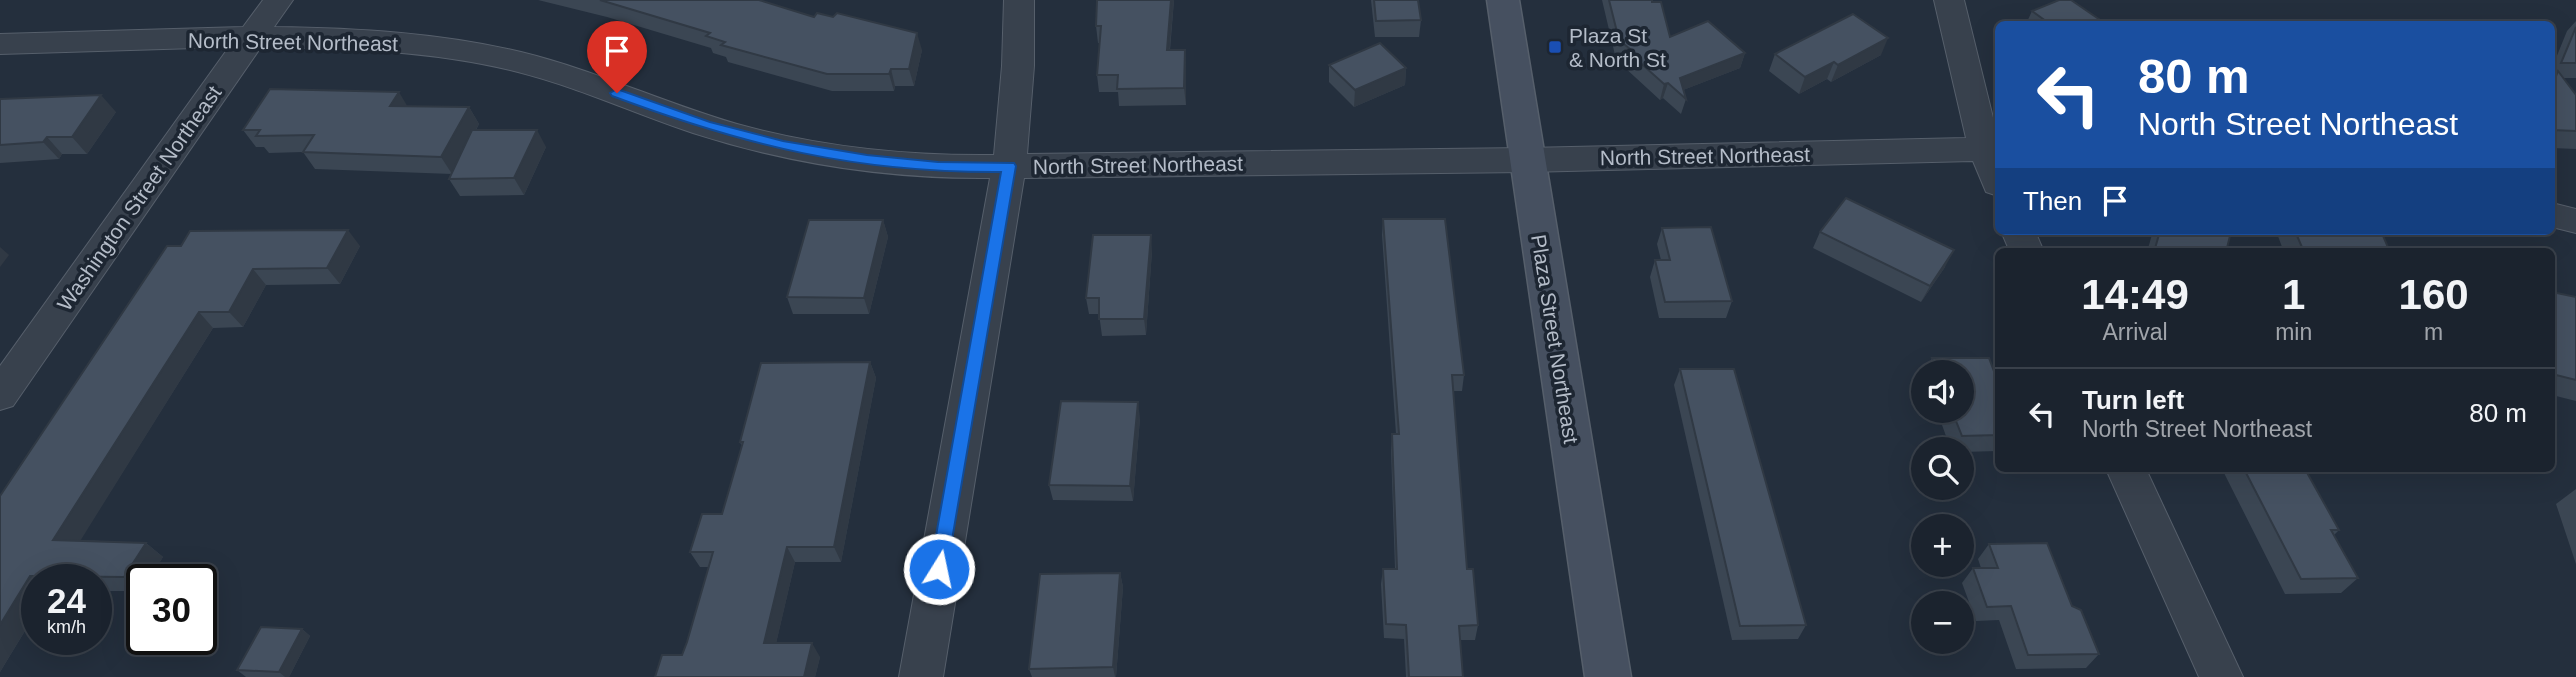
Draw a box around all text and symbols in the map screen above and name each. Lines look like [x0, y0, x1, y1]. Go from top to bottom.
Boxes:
pin [587, 21, 647, 93]
place label: Plaza St & North St [1569, 24, 1666, 71]
street label: North Street Northeast [188, 29, 398, 55]
icon: arrive [598, 32, 636, 70]
marker: Plaza St & North St [1547, 39, 1563, 55]
icon: left [2023, 49, 2114, 140]
text: 80 m [2138, 49, 2250, 103]
street label: Washington Street Northeast [52, 81, 226, 315]
text: North Street Northeast [2138, 106, 2458, 142]
street label: North Street Northeast [1600, 143, 1810, 169]
street label: North Street Northeast [1033, 152, 1243, 178]
icon: arrive [2096, 182, 2134, 220]
text: Then [2023, 186, 2082, 216]
street label: Plaza Street Northeast [1527, 233, 1583, 445]
text: 14:49 [2081, 271, 2189, 318]
text: 1 [2282, 271, 2305, 318]
text: 160 [2399, 271, 2469, 318]
text: Arrival [2102, 319, 2168, 345]
text: min [2275, 319, 2312, 345]
text: m [2424, 319, 2443, 345]
map controls [1911, 360, 1974, 654]
button: sound [1911, 360, 1974, 423]
text: Turn left [2082, 385, 2184, 415]
icon: left [2023, 395, 2061, 433]
text: 80 m [2469, 398, 2527, 428]
text: North Street Northeast [2082, 416, 2312, 442]
button: search [1911, 437, 1974, 500]
button: + [1911, 514, 1974, 577]
position arrow [902, 532, 976, 606]
speed limit sign: 30 [126, 564, 217, 655]
text: 24 [47, 581, 86, 620]
button: − [1911, 591, 1974, 654]
text: km/h [47, 617, 86, 637]

